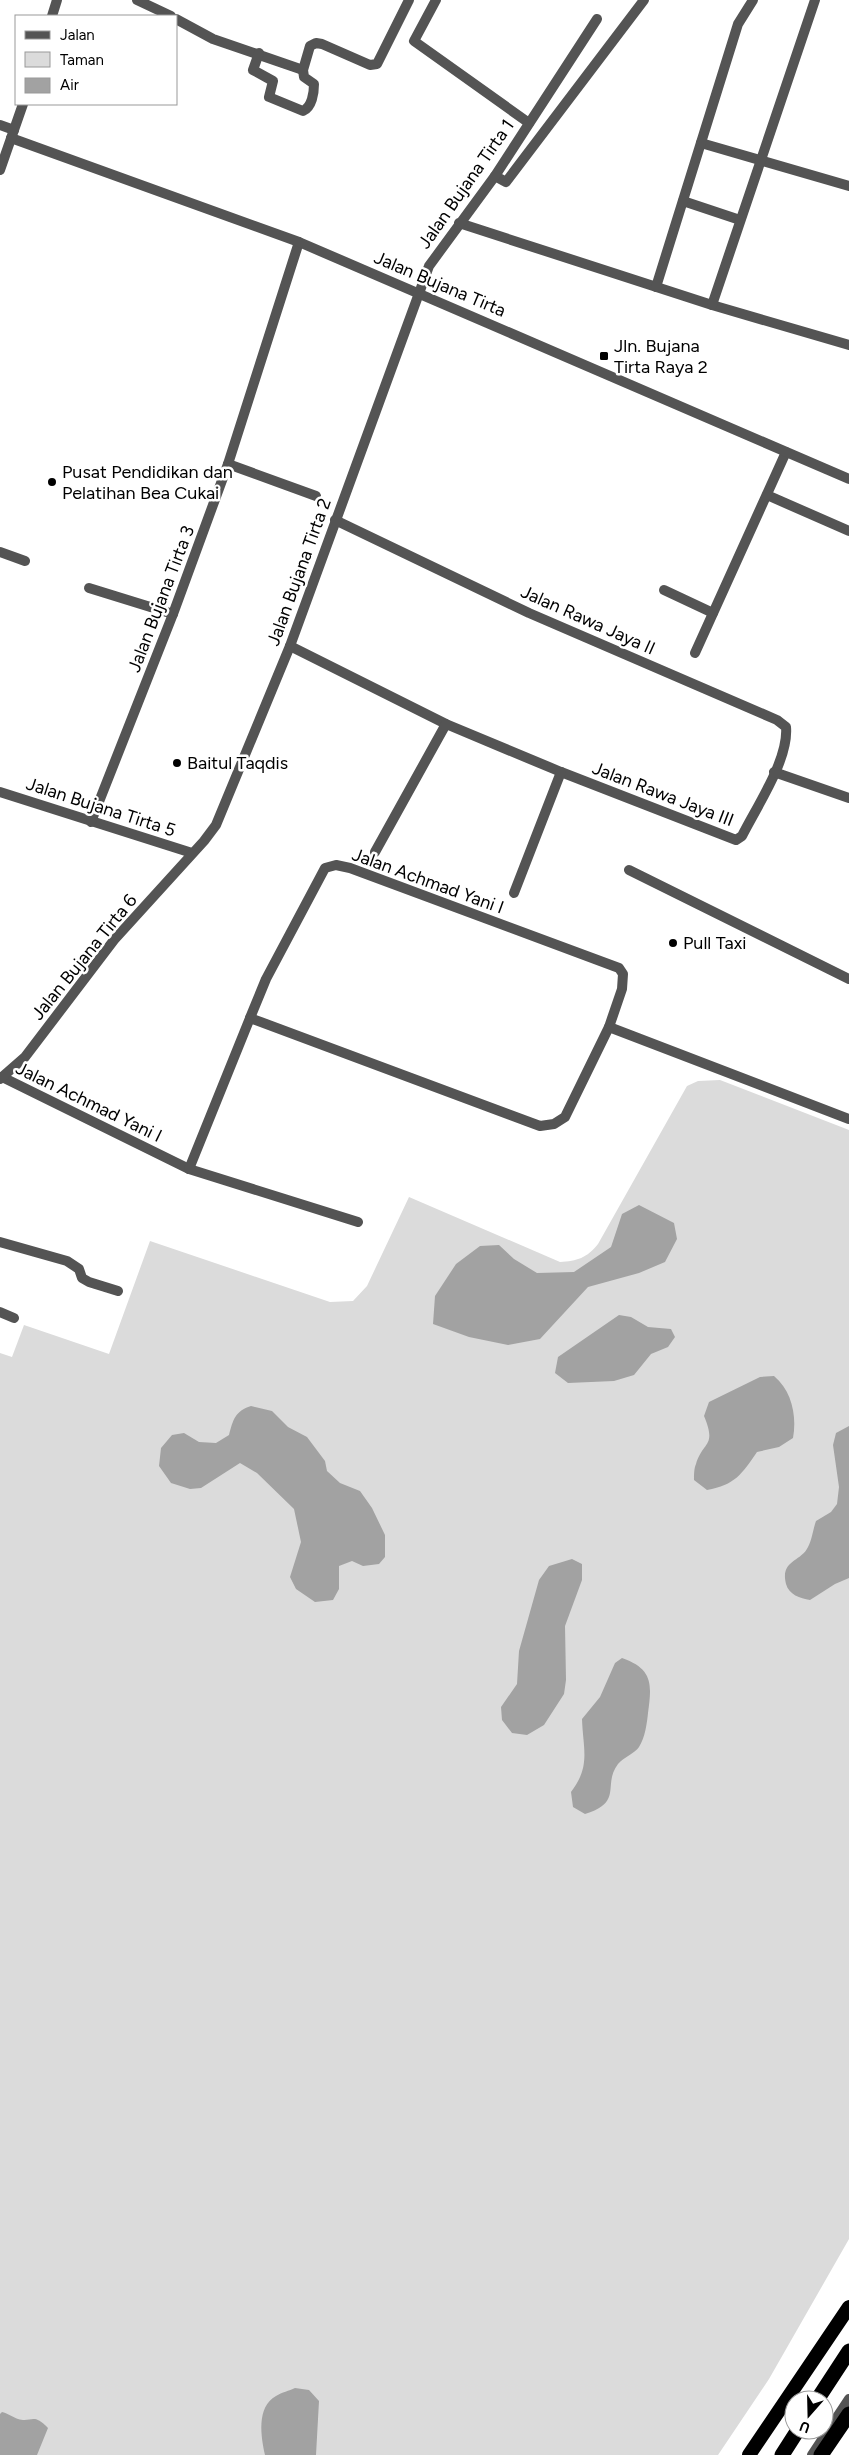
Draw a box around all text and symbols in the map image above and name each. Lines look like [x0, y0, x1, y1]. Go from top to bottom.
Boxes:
legend [15, 15, 178, 105]
text: Jalan [60, 26, 95, 44]
text: Taman [60, 51, 104, 69]
text: Air [60, 76, 79, 94]
street label: Jalan Bujana Tirta 1 [413, 115, 519, 253]
street label: Jalan Bujana Tirta [371, 246, 509, 322]
place label: Jln. Bujana Tirta Raya 2 [614, 335, 708, 378]
marker: Jln. Bujana Tirta Raya 2 [598, 350, 610, 362]
place label: Pusat Pendidikan dan Pelatihan Bea Cukai [62, 461, 233, 504]
marker: Pusat Pendidikan dan Pelatihan Bea Cukai [46, 476, 58, 488]
street label: Jalan Bujana Tirta 2 [262, 495, 336, 649]
street label: Jalan Bujana Tirta 3 [123, 523, 199, 675]
street label: Jalan Rawa Jaya II [517, 580, 659, 660]
place label: Baitul Taqdis [187, 752, 288, 774]
marker: Baitul Taqdis [171, 757, 183, 769]
street label: Jalan Rawa Jaya III [589, 757, 737, 831]
street label: Jalan Bujana Tirta 5 [24, 772, 178, 842]
street label: Jalan Achmad Yani I [349, 843, 507, 919]
street label: Jalan Bujana Tirta 6 [26, 890, 142, 1024]
place label: Pull Taxi [683, 932, 747, 954]
marker: Pull Taxi [667, 937, 679, 949]
street label: Jalan Achmad Yani I [12, 1057, 166, 1147]
north arrow [784, 2390, 834, 2440]
text: U [797, 2417, 812, 2436]

